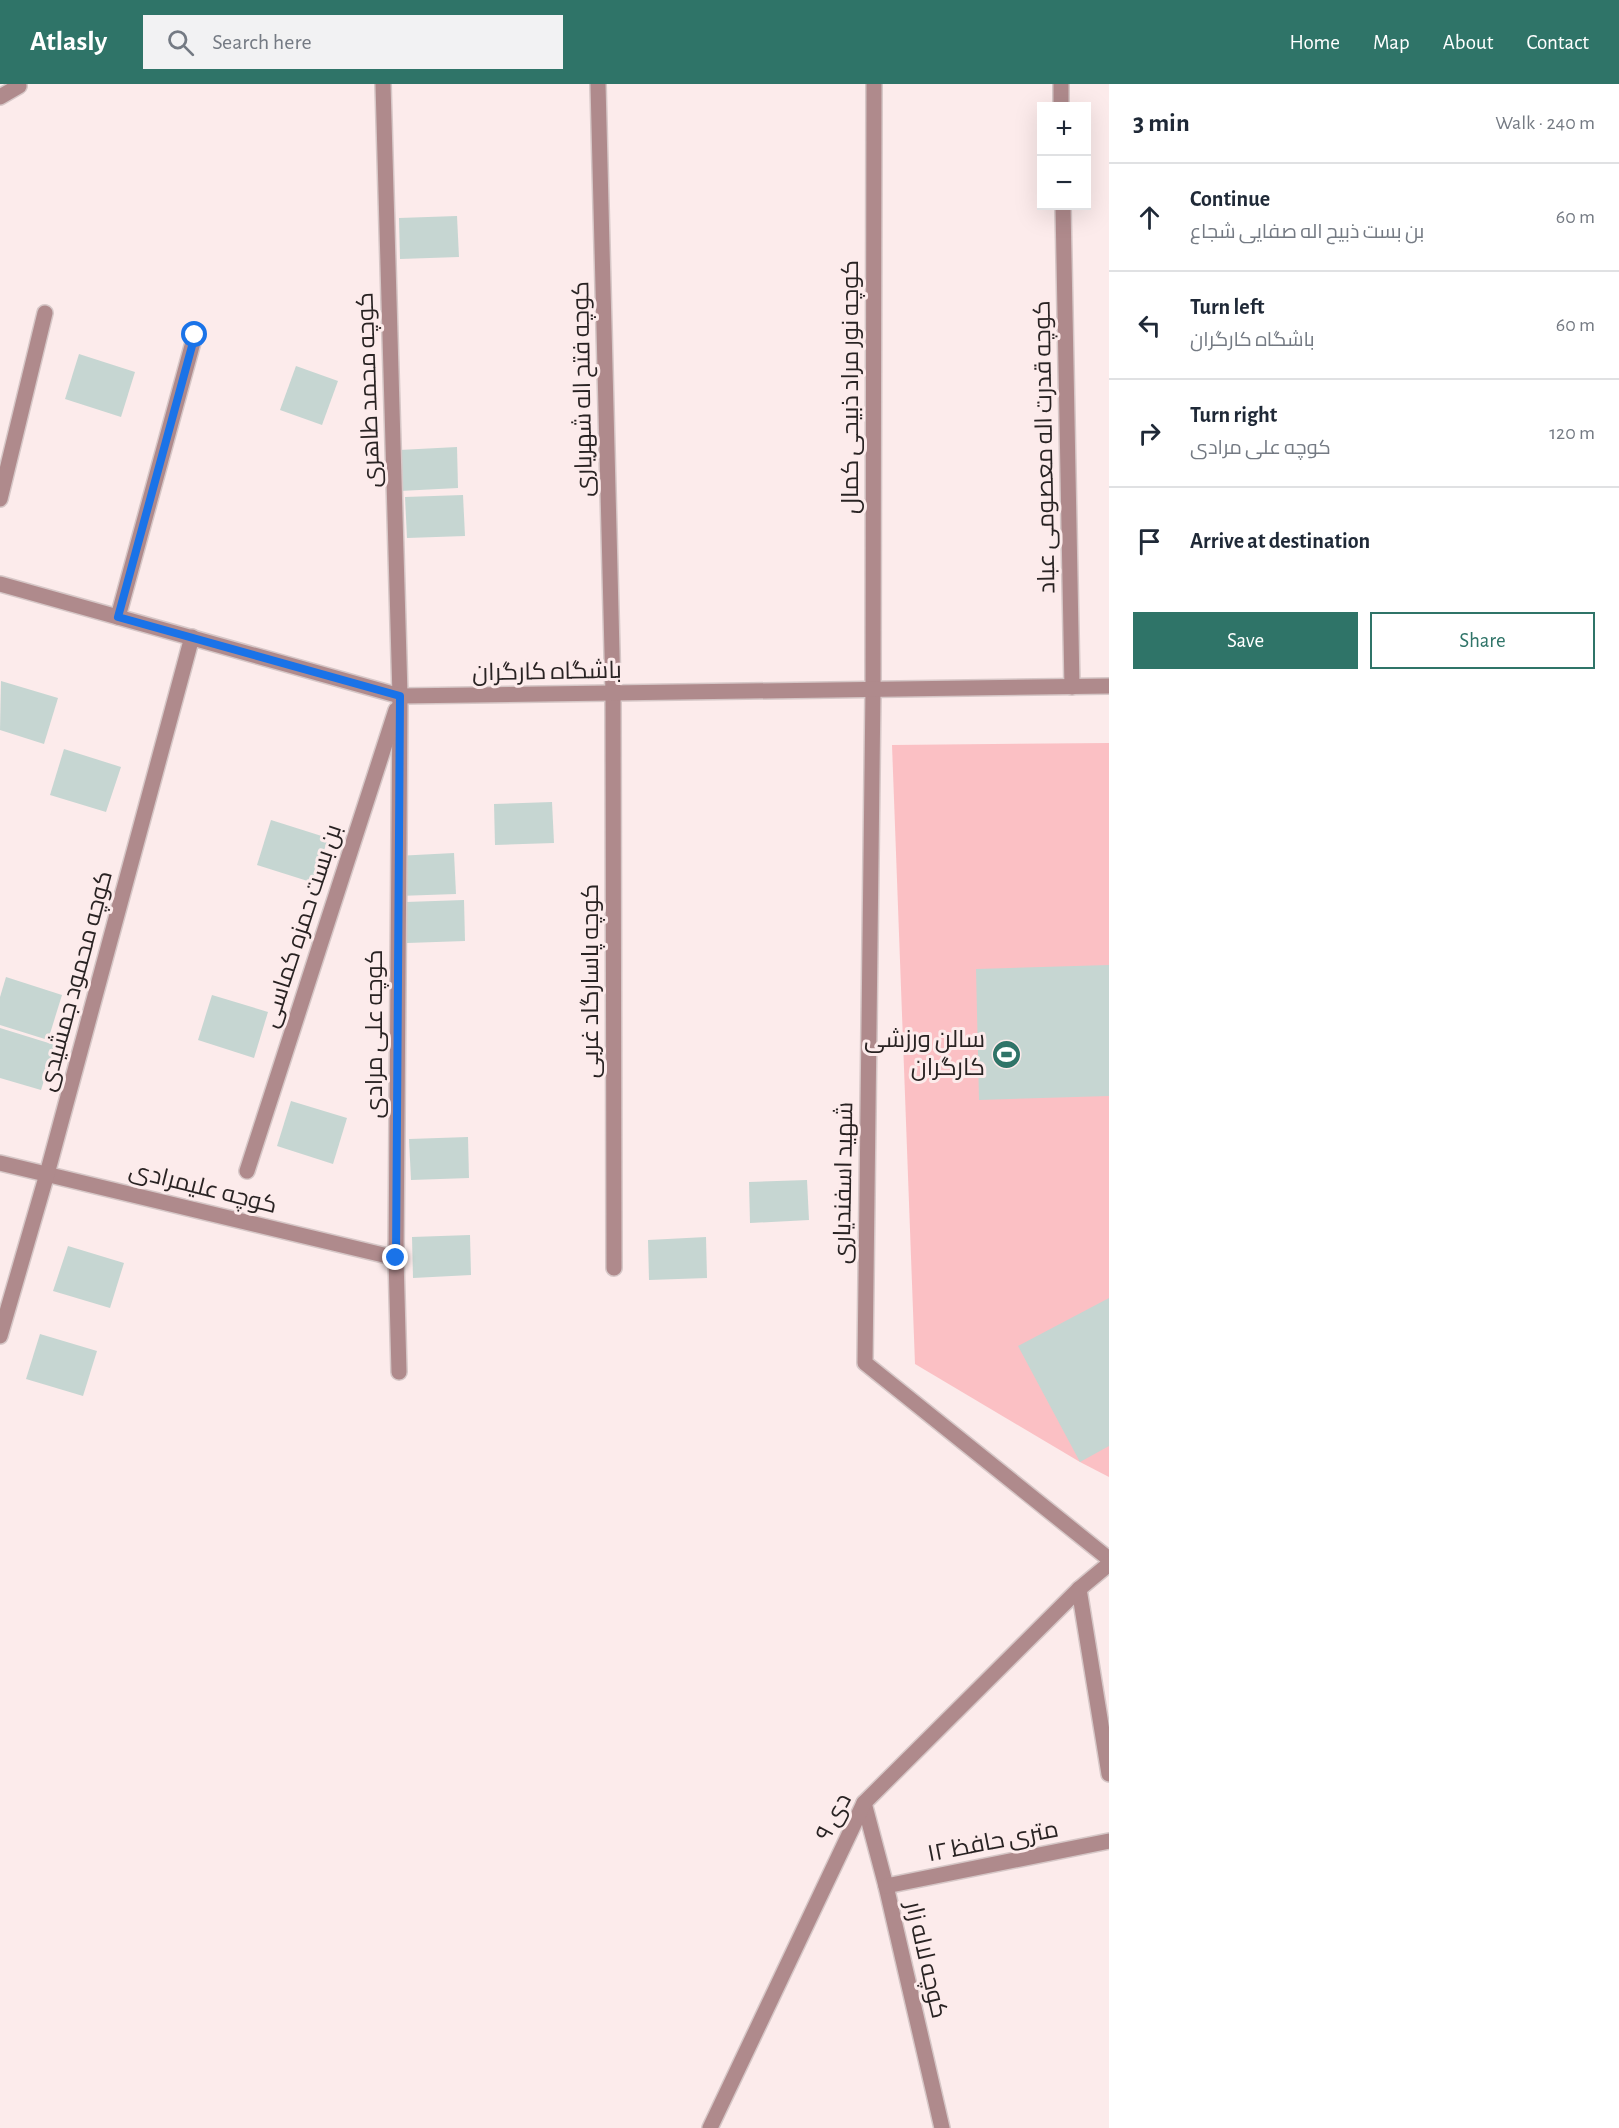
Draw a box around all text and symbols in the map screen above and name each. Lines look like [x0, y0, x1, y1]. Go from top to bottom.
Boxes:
search box [143, 15, 563, 69]
icon: search [164, 26, 197, 59]
text: Atlasly [30, 28, 107, 56]
text: Search here [212, 31, 312, 53]
text: Home [1289, 32, 1340, 53]
text: Map [1373, 32, 1410, 53]
text: About [1443, 32, 1493, 53]
text: Contact [1526, 32, 1589, 53]
map controls [1037, 102, 1091, 210]
button: + [1037, 102, 1091, 156]
text: 3 min [1133, 110, 1190, 136]
text: Walk · 240 m [1495, 113, 1595, 133]
button: − [1037, 156, 1091, 210]
text: Continue [1190, 188, 1270, 210]
icon: ahead [1133, 201, 1166, 234]
text: 60 m [1556, 207, 1595, 227]
text: بن بست ذبیح اله صفایی شجاع [1190, 222, 1424, 242]
street label: کوچه نور مراد ذبیحی کمال [839, 260, 866, 514]
street label: کوچه فتح اله شهریاری [568, 281, 600, 497]
street label: کوچه محمد طاهری [354, 292, 387, 488]
text: Turn left [1190, 296, 1264, 318]
street label: کوچه قدرت اله معصومی عباد [1030, 300, 1063, 594]
icon: left [1133, 309, 1166, 342]
text: 60 m [1556, 315, 1595, 335]
route start [181, 321, 207, 347]
text: باشگاه کارگران [1190, 330, 1315, 350]
text: Turn right [1190, 404, 1277, 426]
icon: right [1133, 417, 1166, 450]
text: 120 m [1549, 423, 1595, 443]
text: کوچه علی مرادی [1190, 438, 1331, 458]
icon: arrive [1133, 525, 1166, 558]
text: Arrive at destination [1190, 530, 1370, 552]
button: Save [1133, 612, 1358, 669]
button: Share [1370, 612, 1595, 669]
street label: باشگاه کارگران [472, 658, 622, 686]
street label: بن بست حمزه کماسی [258, 822, 347, 1031]
street label: کوچه محمود جمشیدی [34, 868, 120, 1095]
street label: کوچه پاسارگاد غربی [579, 884, 606, 1078]
street label: کوچه علی مرادی [363, 950, 390, 1118]
place label: سالن ورزشی کارگران [864, 1027, 985, 1081]
sports icon: سالن ورزشی کارگران [990, 1038, 1022, 1070]
street label: شهید اسفندیاری [830, 1102, 858, 1264]
street label: کوچه علیمرادی [126, 1158, 279, 1221]
route end [382, 1244, 408, 1270]
street label: ۹ دی [812, 1789, 857, 1845]
street label: ۱۲ متری حافظ [925, 1818, 1061, 1867]
street label: کوچه لاله زار [898, 1897, 951, 2021]

